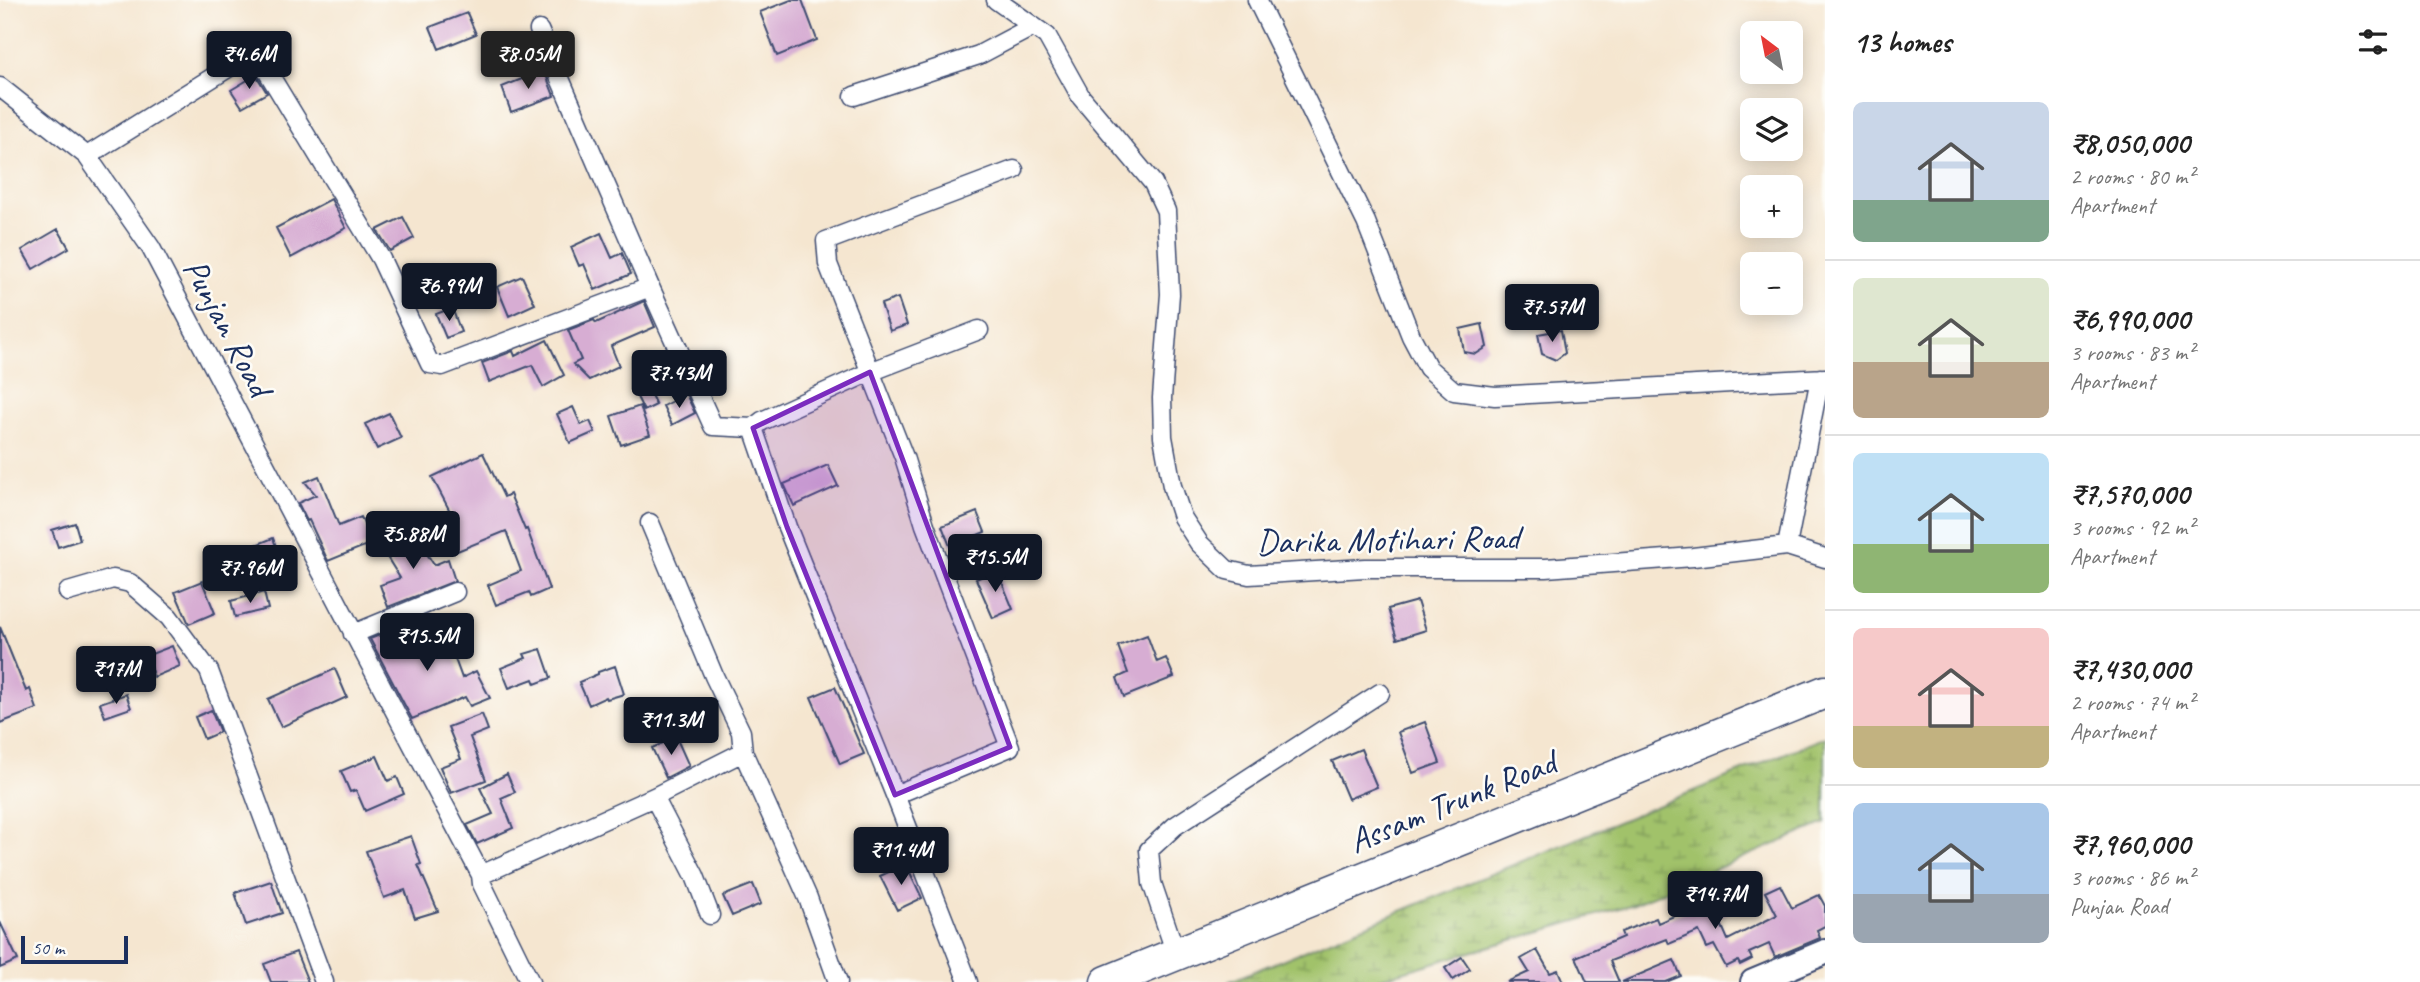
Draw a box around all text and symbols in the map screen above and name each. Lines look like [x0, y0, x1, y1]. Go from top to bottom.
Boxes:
north arrow [1740, 21, 1802, 84]
map controls [1740, 21, 1803, 315]
text: 13 homes [1853, 23, 1951, 61]
icon: filters [2354, 23, 2392, 61]
pin: ₹4.6M [200, 32, 298, 91]
pin: ₹8.05M [471, 32, 585, 91]
text: ₹4.6M [223, 39, 275, 68]
text: ₹8.05M [497, 39, 559, 68]
button: layers [1740, 98, 1803, 161]
text: ₹8,050,000 [2070, 124, 2189, 162]
icon: home [1909, 130, 1993, 214]
text: 2 rooms · 80 m² [2070, 162, 2194, 191]
button: + [1740, 175, 1803, 238]
text: Apartment [2070, 191, 2155, 220]
street label: Punjan Road [173, 251, 285, 408]
button: − [1740, 252, 1803, 315]
pin: ₹6.99M [392, 264, 506, 323]
text: ₹6.99M [418, 271, 480, 300]
pin: ₹7.57M [1495, 284, 1609, 344]
text: ₹7.57M [1521, 292, 1583, 321]
text: ₹6,990,000 [2070, 300, 2190, 338]
icon: home [1909, 306, 1993, 390]
text: 3 rooms · 83 m² [2070, 338, 2194, 367]
pin: ₹7.43M [622, 350, 736, 410]
text: ₹7.43M [648, 358, 710, 387]
text: Apartment [2070, 367, 2155, 396]
text: ₹7,570,000 [2070, 475, 2189, 513]
icon: home [1909, 481, 1993, 565]
pin: ₹5.88M [356, 512, 470, 571]
text: 3 rooms · 92 m² [2070, 513, 2194, 542]
street label: Darika Motihari Road [1256, 515, 1525, 564]
text: ₹5.88M [382, 519, 444, 548]
pin: ₹15.5M [938, 534, 1052, 594]
text: ₹15.5M [964, 542, 1026, 571]
text: Apartment [2070, 542, 2155, 571]
pin: ₹7.96M [193, 546, 307, 605]
text: ₹7.96M [219, 553, 281, 582]
pin: ₹15.5M [370, 614, 484, 673]
text: ₹15.5M [396, 621, 458, 650]
pin: ₹17M [75, 646, 157, 706]
text: ₹7,430,000 [2070, 650, 2190, 688]
text: ₹17M [92, 654, 140, 683]
icon: home [1909, 656, 1993, 740]
text: 2 rooms · 74 m² [2070, 688, 2194, 717]
pin: ₹11.3M [614, 698, 728, 757]
text: ₹11.3M [640, 705, 702, 734]
text: Apartment [2070, 717, 2155, 746]
street label: Assam Trunk Road [1342, 738, 1567, 863]
text: ₹7,960,000 [2070, 825, 2190, 863]
pin: ₹11.4M [844, 828, 958, 887]
icon: home [1909, 831, 1993, 915]
text: ₹11.4M [870, 835, 932, 864]
text: 3 rooms · 86 m² [2070, 863, 2194, 892]
pin: ₹14.7M [1658, 872, 1772, 931]
text: ₹14.7M [1684, 879, 1746, 908]
text: Punjan Road [2070, 892, 2168, 921]
scale bar [21, 933, 128, 965]
text: 50 m [32, 936, 64, 960]

